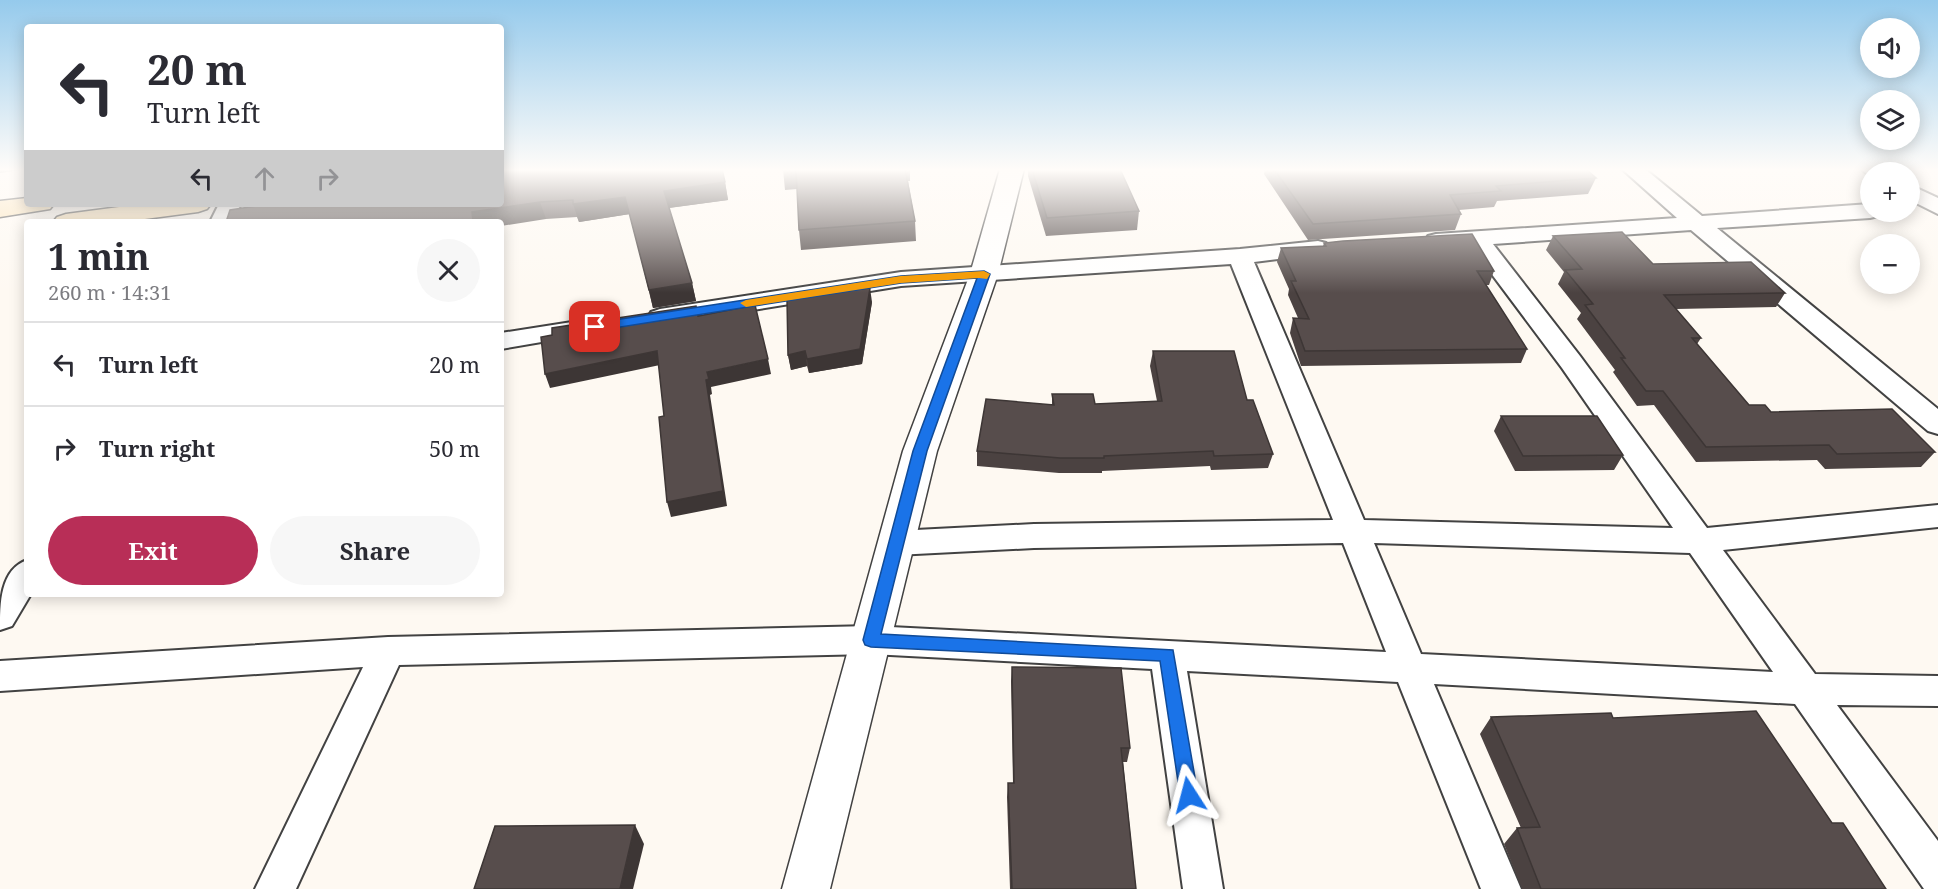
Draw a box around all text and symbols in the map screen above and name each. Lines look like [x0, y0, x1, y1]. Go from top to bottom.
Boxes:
map controls [1860, 18, 1920, 294]
button: sound [1860, 18, 1920, 78]
text: 20 m [147, 40, 247, 97]
icon: left [48, 48, 126, 126]
button: layers [1860, 90, 1920, 150]
text: Turn left [147, 94, 260, 131]
icon: left [185, 162, 218, 195]
icon: ahead [248, 162, 281, 195]
icon: right [311, 162, 344, 195]
button: + [1860, 162, 1920, 222]
text: 1 min [48, 232, 150, 281]
button: − [1860, 234, 1920, 294]
button: close [417, 239, 480, 302]
text: 260 m · 14:31 [48, 279, 171, 306]
pin [569, 301, 620, 352]
icon: arrive [578, 310, 611, 343]
icon: left [48, 348, 81, 381]
text: Turn left [99, 349, 198, 379]
text: 20 m [429, 349, 480, 379]
icon: right [48, 432, 81, 465]
text: Turn right [99, 433, 215, 463]
text: 50 m [429, 433, 480, 463]
button: Exit [48, 516, 258, 585]
button: Share [270, 516, 480, 585]
position arrow [1157, 763, 1221, 827]

